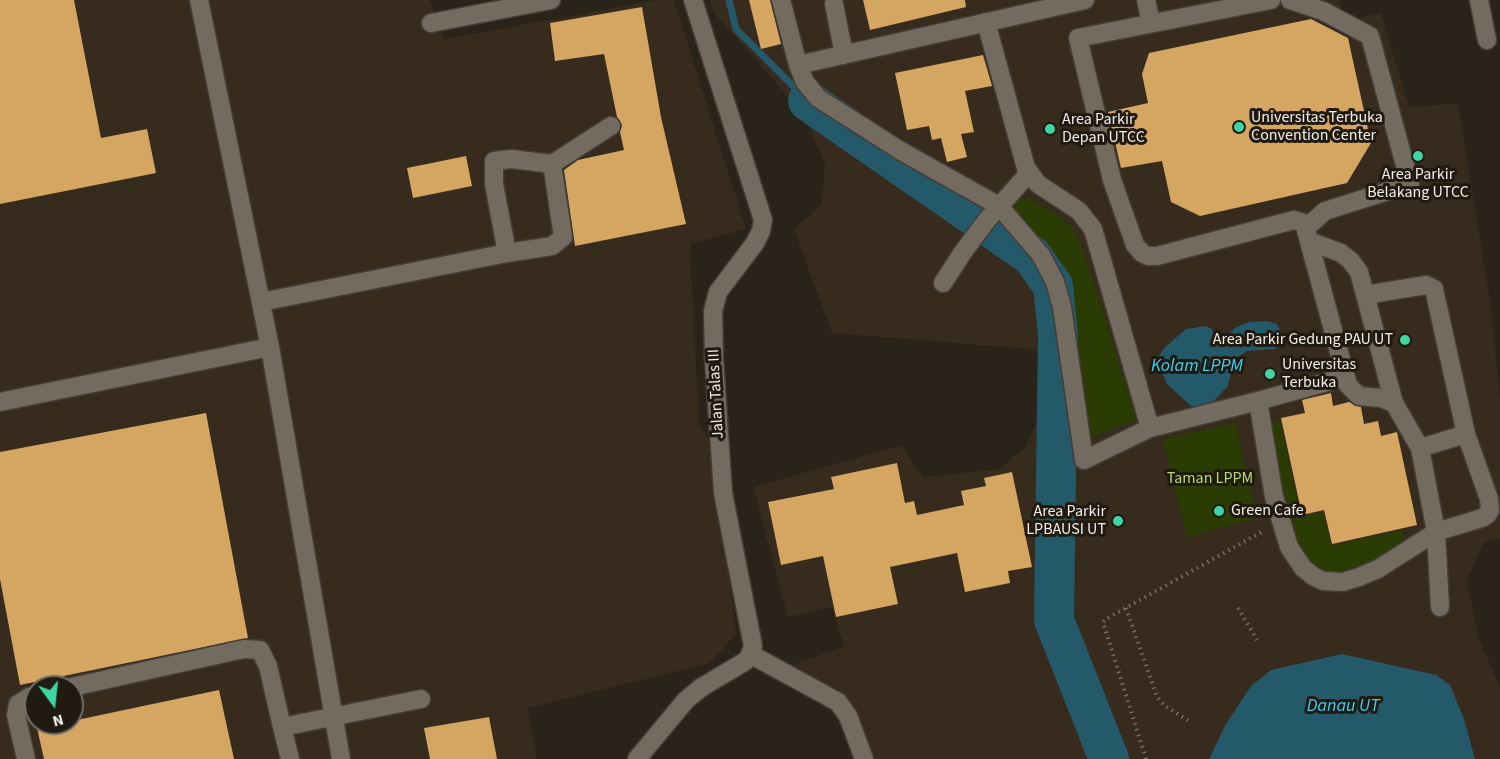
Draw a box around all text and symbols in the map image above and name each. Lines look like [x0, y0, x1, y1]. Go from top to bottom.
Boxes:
place label: Universitas Terbuka Convention Center [1251, 108, 1383, 146]
place label: Area Parkir Depan UTCC [1062, 110, 1145, 148]
marker: Universitas Terbuka Convention Center [1232, 120, 1246, 134]
marker: Area Parkir Depan UTCC [1043, 122, 1057, 136]
marker: Area Parkir Belakang UTCC [1411, 149, 1425, 163]
place label: Area Parkir Belakang UTCC [1367, 165, 1469, 203]
place label: Area Parkir Gedung PAU UT [1213, 330, 1393, 350]
marker: Area Parkir Gedung PAU UT [1398, 333, 1412, 347]
street label: Jalan Talas III [705, 349, 729, 439]
place label: Universitas Terbuka [1282, 355, 1356, 393]
water label: Kolam LPPM [1151, 356, 1243, 378]
marker: Universitas Terbuka [1263, 367, 1277, 381]
park label: Taman LPPM [1167, 469, 1253, 489]
place label: Green Cafe [1231, 501, 1304, 521]
place label: Area Parkir LPBAUSI UT [1026, 502, 1106, 540]
marker: Green Cafe [1212, 504, 1226, 518]
marker: Area Parkir LPBAUSI UT [1111, 514, 1125, 528]
north arrow [24, 675, 84, 735]
water label: Danau UT [1307, 696, 1379, 718]
text: N [50, 708, 66, 732]

